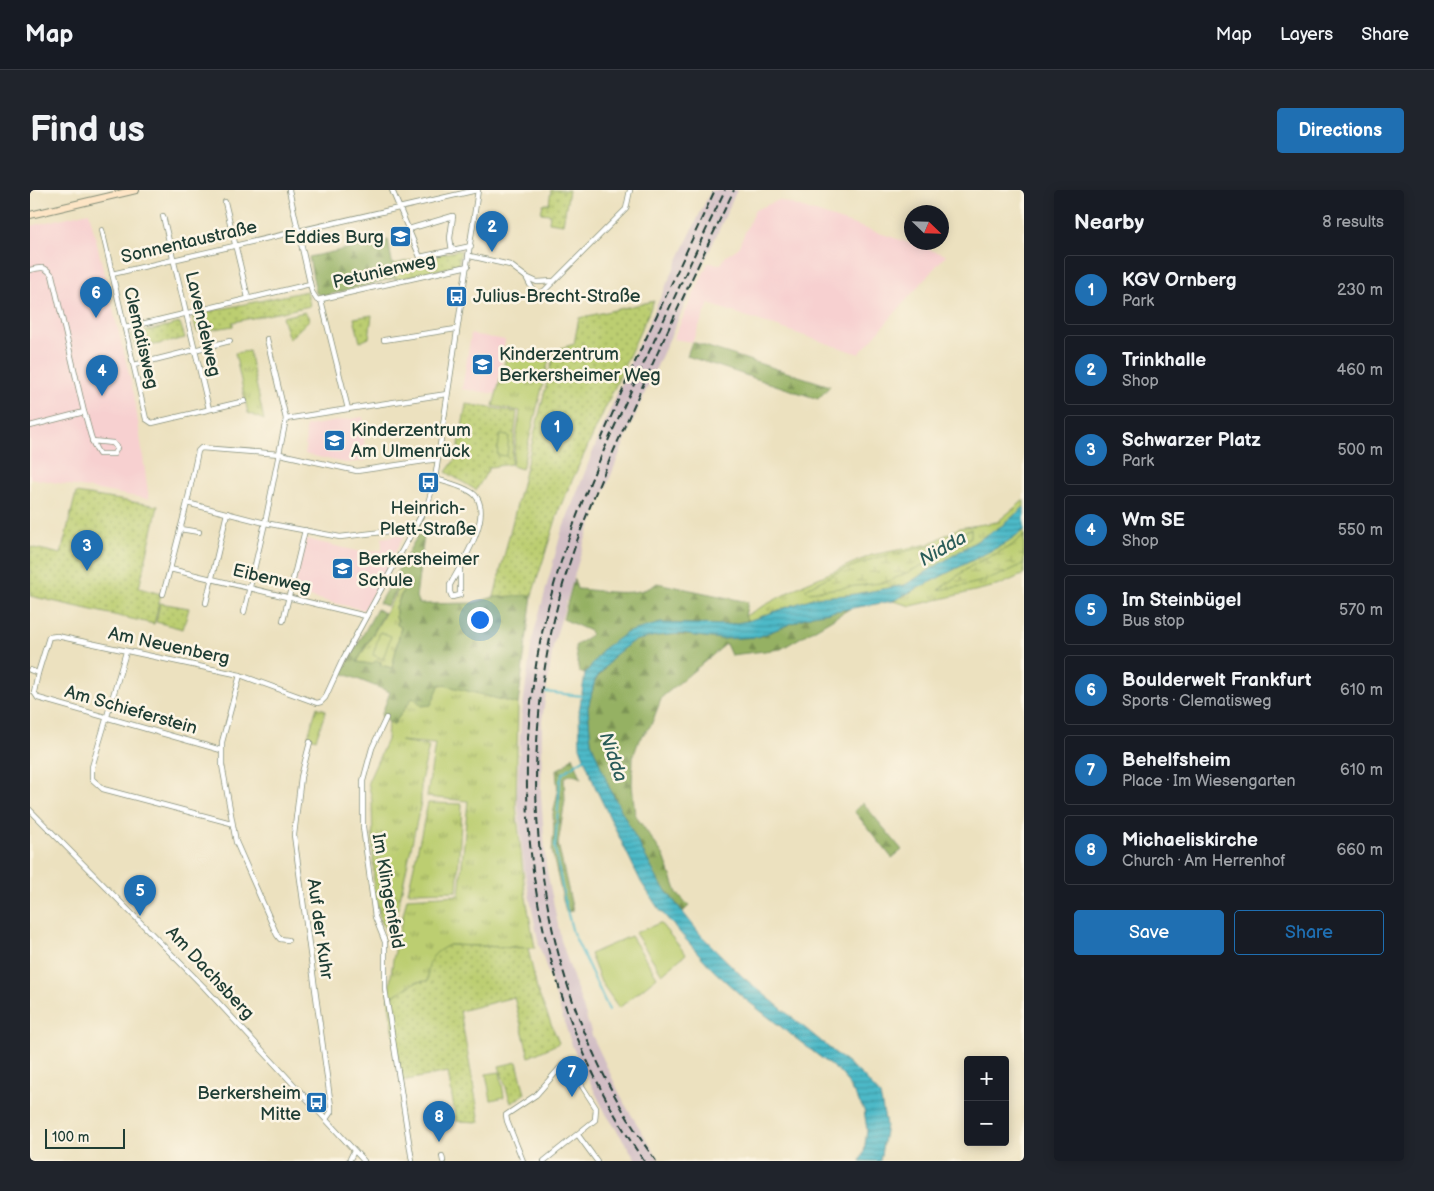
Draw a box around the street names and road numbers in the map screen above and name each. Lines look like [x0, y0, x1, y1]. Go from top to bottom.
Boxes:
street label: Sonnentaustraße [119, 216, 259, 268]
street label: Petunienweg [331, 249, 437, 293]
street label: Lavendelweg [181, 269, 225, 379]
street label: Clematisweg [119, 285, 163, 391]
street label: Eibenweg [231, 560, 313, 598]
street label: Am Neuenberg [107, 623, 231, 669]
street label: Am Schieferstein [62, 681, 200, 739]
street label: Im Klingenfeld [368, 832, 408, 950]
street label: Auf der Kuhr [303, 877, 338, 981]
street label: Am Dachsberg [162, 922, 258, 1024]

